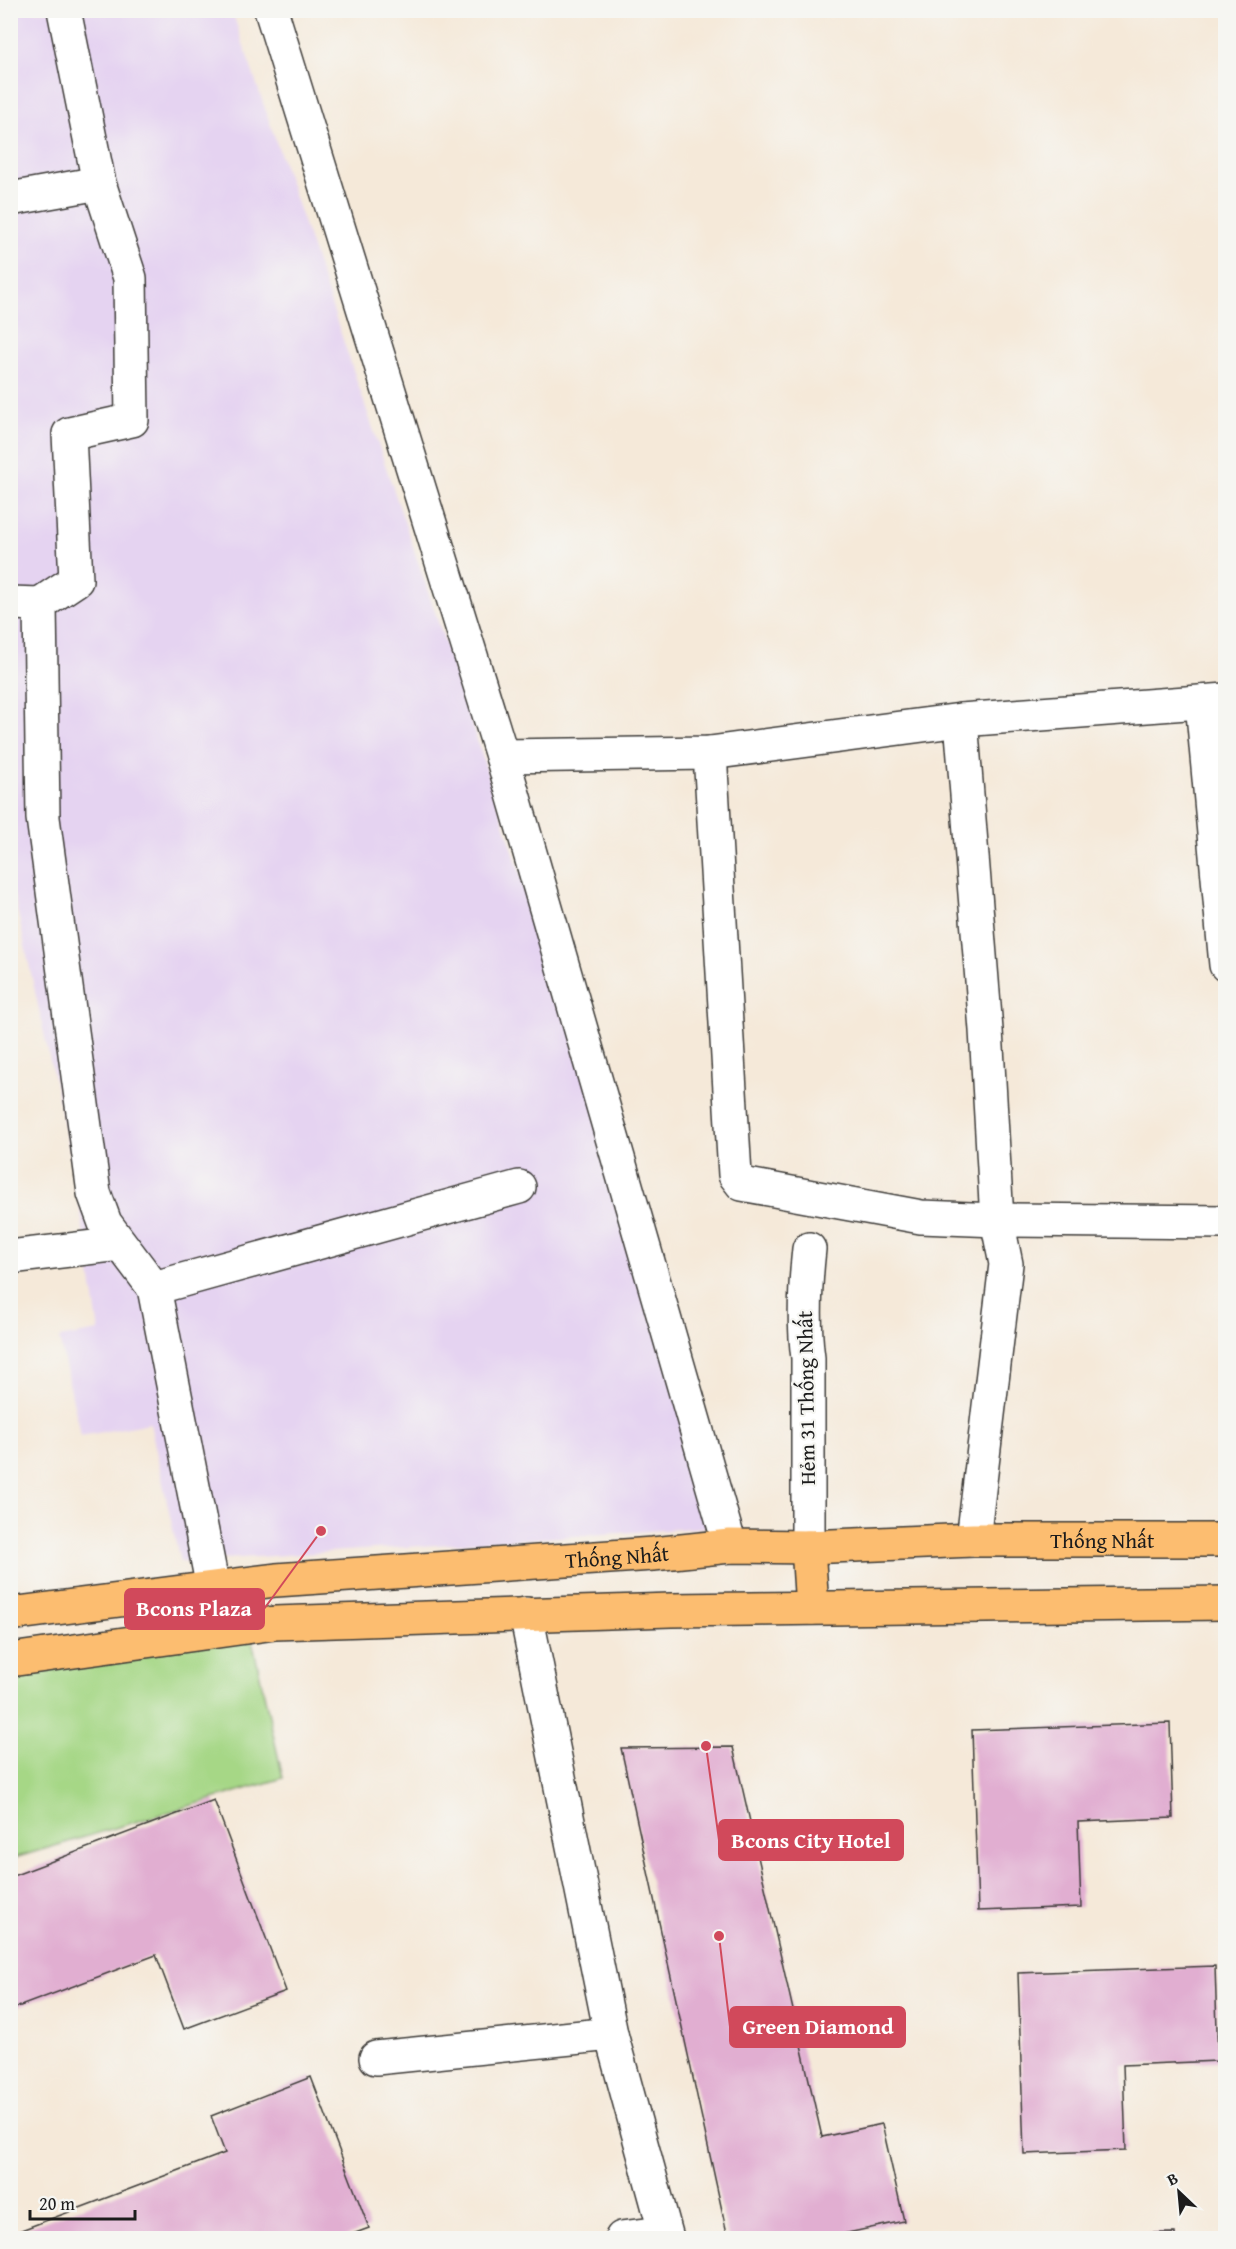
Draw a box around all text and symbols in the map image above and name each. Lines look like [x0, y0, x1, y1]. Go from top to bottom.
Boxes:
street label: Hẻm 31 Thống Nhất [789, 1310, 823, 1485]
street label: Thống Nhất [1050, 1525, 1155, 1556]
street label: Thống Nhất [564, 1537, 671, 1576]
callout: Bcons Plaza [125, 1589, 264, 1629]
text: Bcons Plaza [136, 1592, 252, 1624]
callout: Bcons City Hotel [719, 1820, 903, 1860]
text: Bcons City Hotel [731, 1824, 891, 1856]
callout: Green Diamond [730, 2007, 905, 2047]
text: Green Diamond [742, 2010, 894, 2042]
north arrow [1149, 2162, 1209, 2222]
text: B [1163, 2166, 1182, 2191]
scale bar [30, 2183, 135, 2221]
text: 20 m [39, 2190, 75, 2217]

